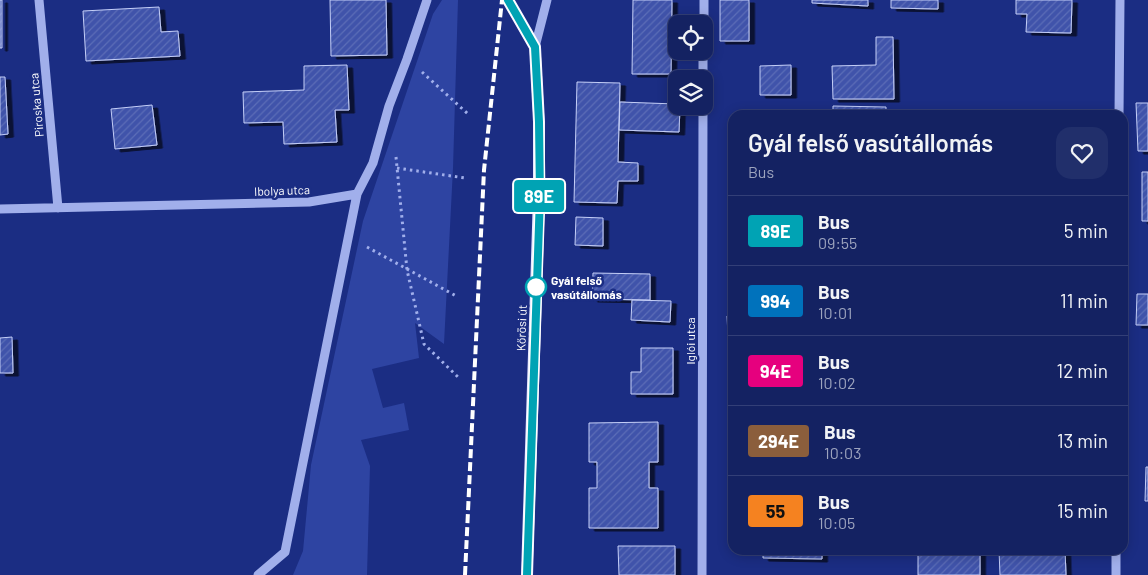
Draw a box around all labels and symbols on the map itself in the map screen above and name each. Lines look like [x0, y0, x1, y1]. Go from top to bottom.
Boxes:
street label: Piroska utca [26, 72, 46, 138]
line badge: 89E [510, 180, 568, 212]
street label: Ibolya utca [254, 182, 310, 198]
place label: Gyál felső vasútállomás [551, 273, 622, 301]
marker: Gyál felső vasútállomás [525, 276, 547, 298]
street label: Kőrösi út [513, 305, 529, 351]
street label: Iglói utca [683, 317, 697, 365]

